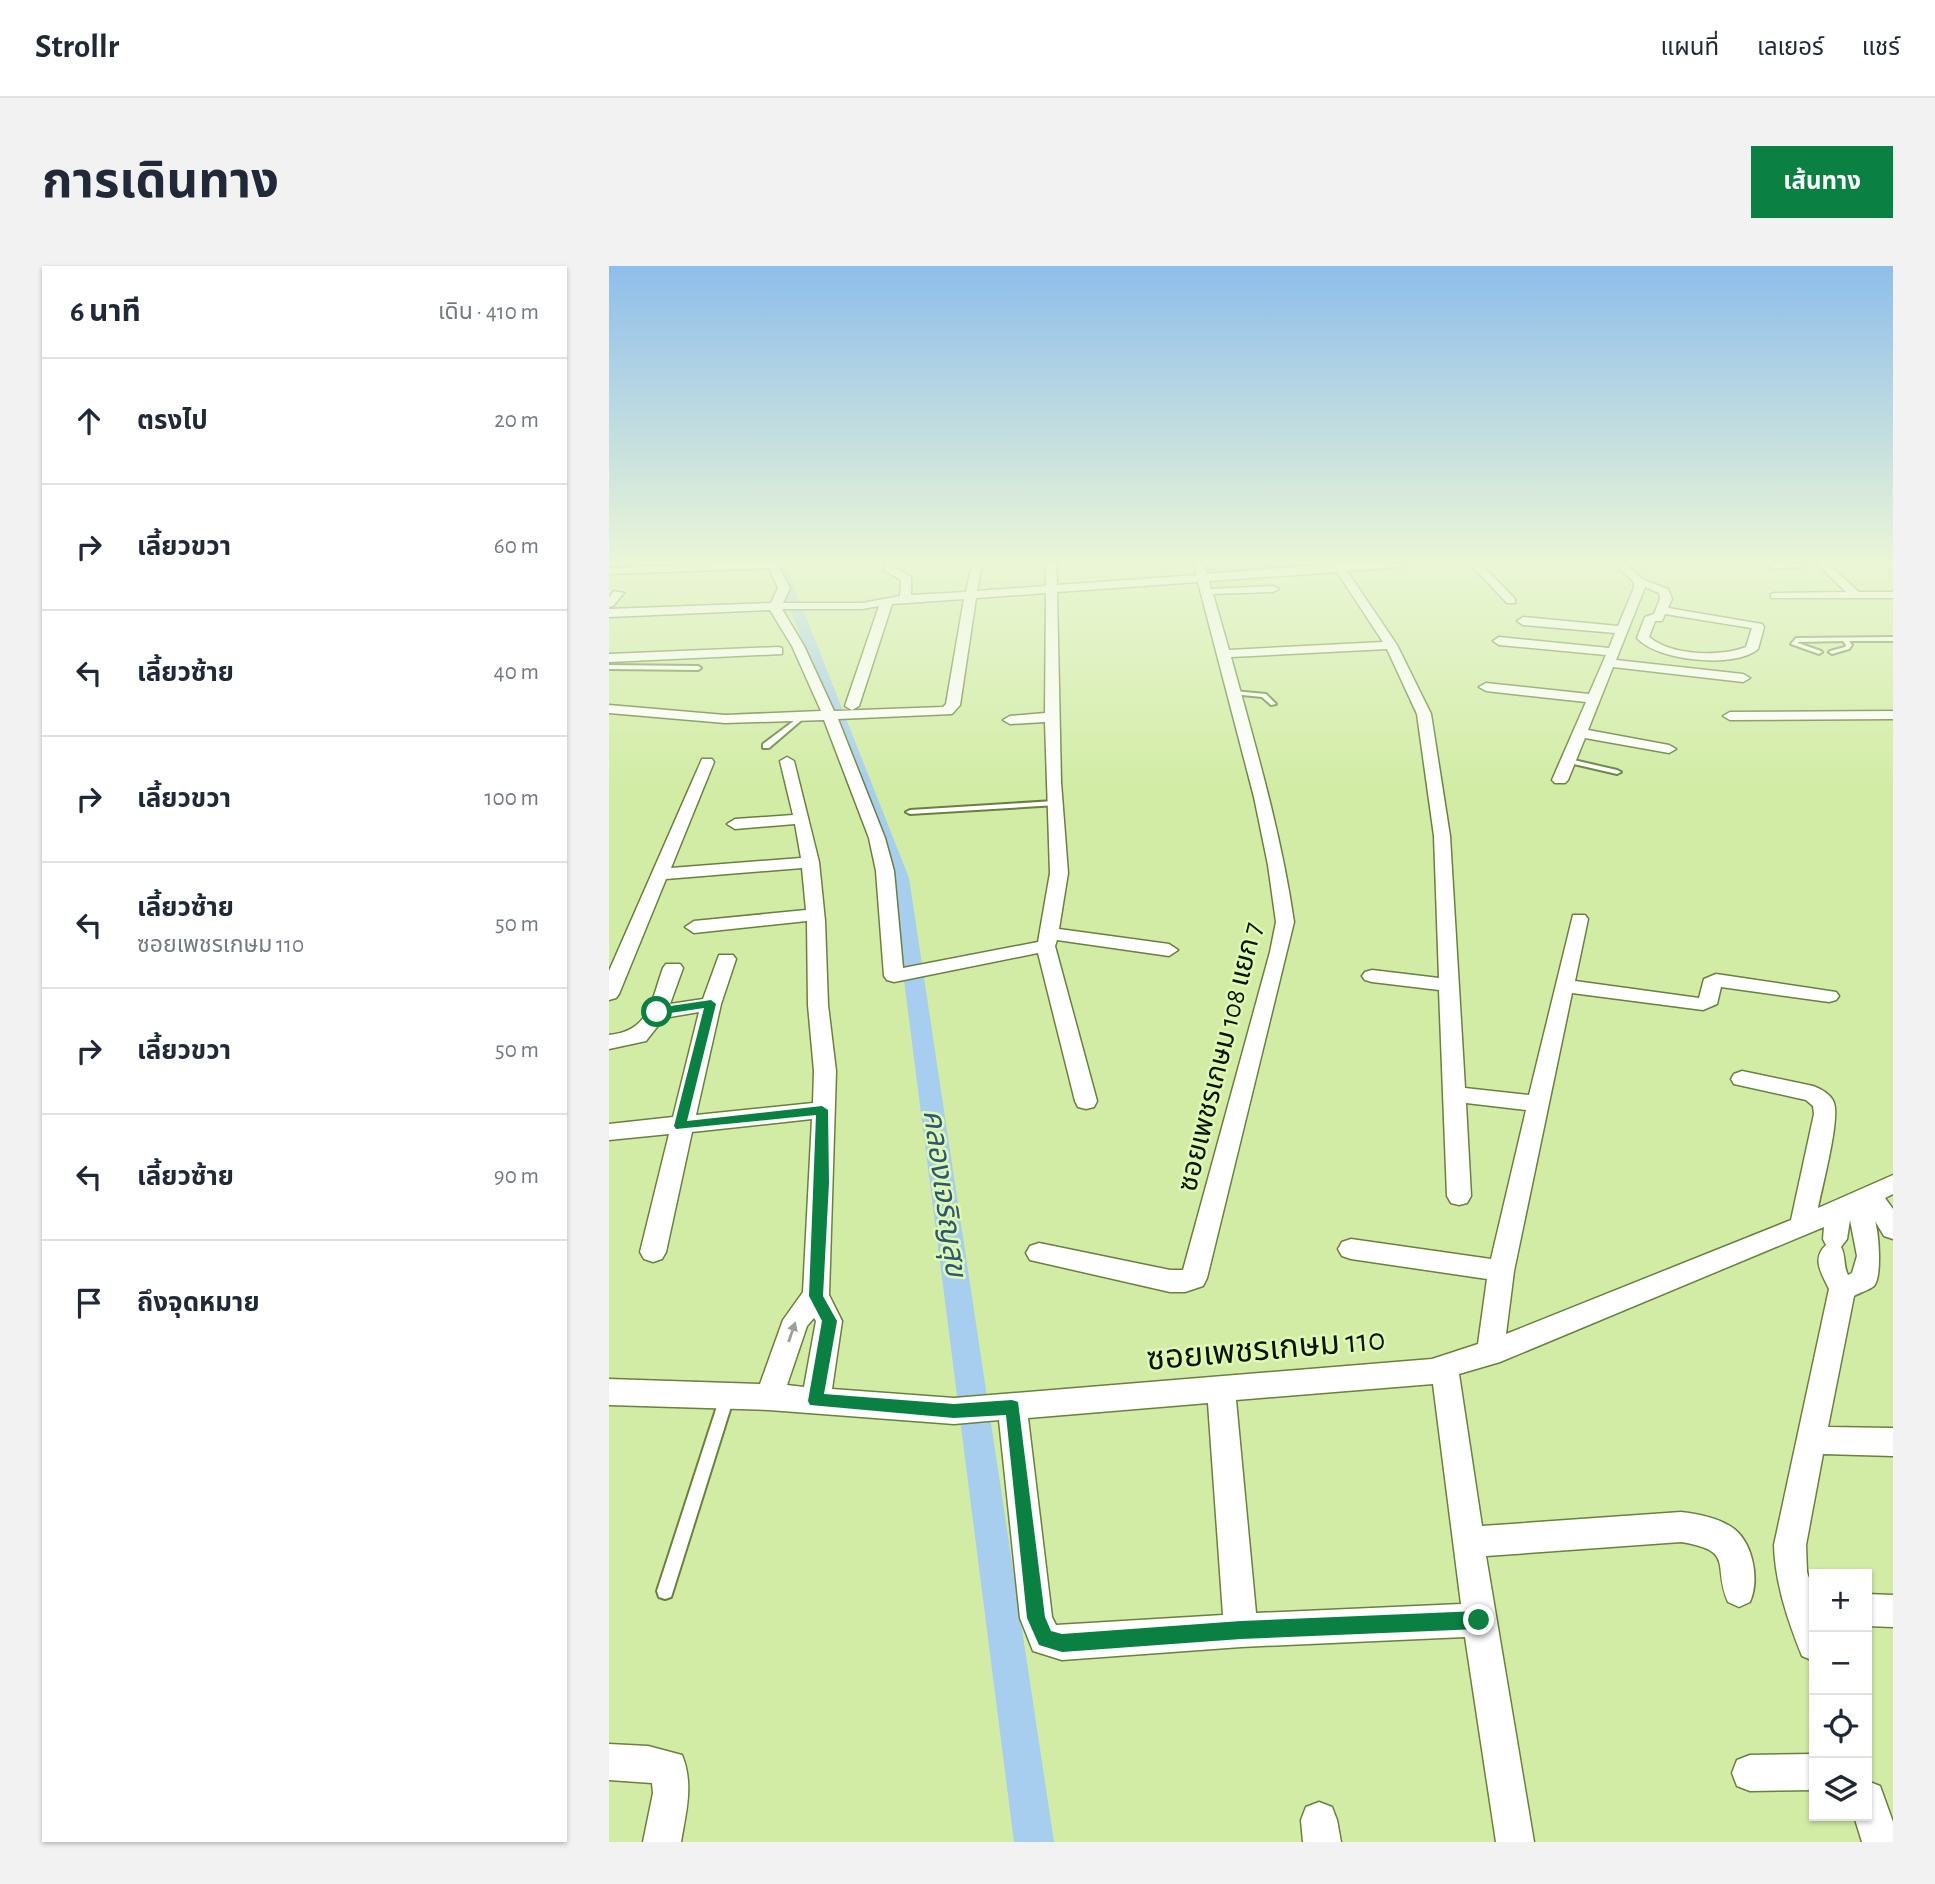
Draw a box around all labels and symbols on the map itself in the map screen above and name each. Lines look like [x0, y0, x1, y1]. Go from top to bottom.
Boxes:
street label: ซอยเพชรเกษม 108 แยก 7 [1174, 920, 1268, 1194]
route start [641, 996, 672, 1027]
water label: คลองเจริญสุข [915, 1108, 971, 1281]
one-way arrow [787, 1322, 798, 1343]
street label: ซอยเพชรเกษม 110 [1145, 1323, 1387, 1377]
route end [1463, 1604, 1494, 1635]

